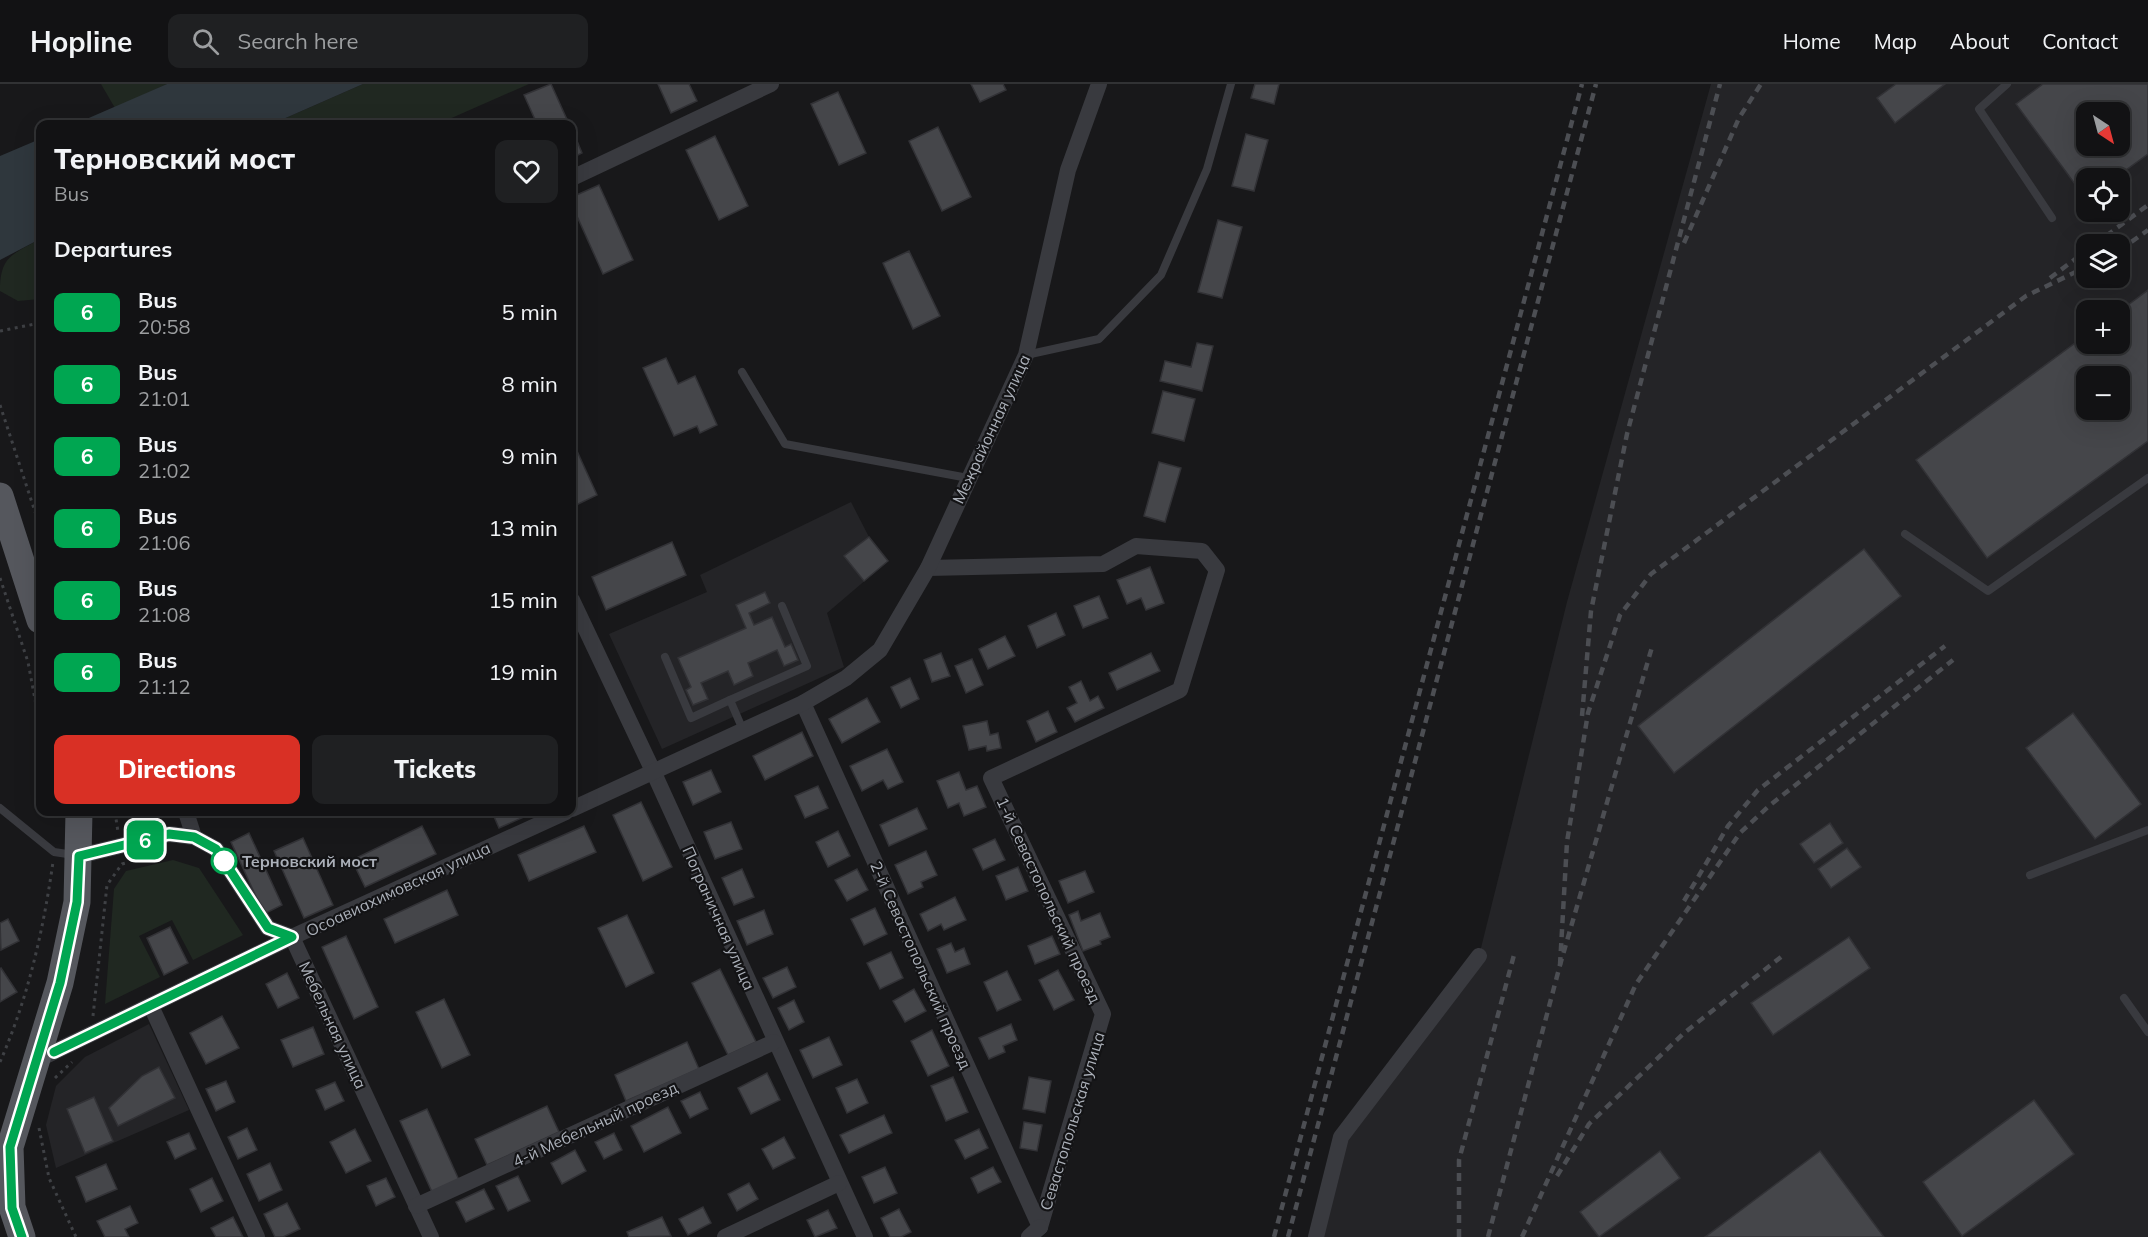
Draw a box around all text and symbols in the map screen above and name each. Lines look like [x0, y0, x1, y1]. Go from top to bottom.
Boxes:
search box [168, 14, 588, 68]
text: Hopline [30, 24, 132, 59]
icon: search [189, 25, 222, 58]
text: Search here [237, 27, 358, 55]
text: Home [1783, 28, 1841, 54]
text: Map [1874, 28, 1917, 54]
text: About [1950, 28, 2009, 54]
text: Contact [2042, 28, 2118, 54]
north arrow [2076, 102, 2130, 156]
map controls [2076, 102, 2130, 420]
button: heart [495, 140, 558, 203]
text: Терновский мост [54, 141, 295, 176]
button: locate [2076, 168, 2130, 222]
text: Bus [54, 181, 89, 206]
button: layers [2076, 234, 2130, 288]
text: Departures [54, 235, 172, 263]
text: Bus [138, 286, 177, 314]
text: 5 min [502, 298, 558, 326]
text: 6 [81, 299, 93, 325]
button: + [2076, 300, 2130, 354]
text: 20:58 [138, 314, 191, 339]
street label: Межрайонная улица [948, 351, 1034, 507]
text: Bus [138, 358, 177, 386]
button: − [2076, 366, 2130, 420]
text: 8 min [502, 370, 558, 398]
text: 6 [81, 371, 93, 397]
text: 21:01 [138, 386, 191, 411]
text: Bus [138, 430, 177, 458]
text: 9 min [502, 442, 558, 470]
text: 6 [81, 443, 93, 469]
text: 21:02 [138, 458, 191, 483]
text: Bus [138, 502, 177, 530]
text: 13 min [488, 514, 558, 542]
text: 6 [81, 515, 93, 541]
text: 21:06 [138, 530, 191, 555]
text: Bus [138, 574, 177, 602]
text: 15 min [488, 586, 558, 614]
text: 6 [81, 587, 93, 613]
text: 21:08 [138, 602, 191, 627]
text: Bus [138, 646, 177, 674]
text: 19 min [488, 658, 558, 686]
text: 6 [81, 659, 93, 685]
text: 21:12 [138, 674, 191, 699]
button: Directions [54, 735, 300, 804]
button: Tickets [312, 735, 558, 804]
street label: 1-й Севастопольский проезд [992, 794, 1106, 1007]
line badge: 6 [126, 820, 164, 860]
text: 6 [139, 827, 151, 853]
street label: Осоавиахимовская улица [303, 837, 493, 941]
street label: Пограничная улица [678, 843, 760, 993]
marker: Терновский мост [211, 848, 237, 874]
place label: Терновский мост [242, 851, 377, 871]
street label: 2-й Севастопольский проезд [866, 858, 976, 1072]
street label: Мебельная улица [295, 958, 371, 1092]
street label: Севастопольская улица [1035, 1029, 1109, 1213]
street label: 4-й Мебельный проезд [509, 1077, 681, 1171]

